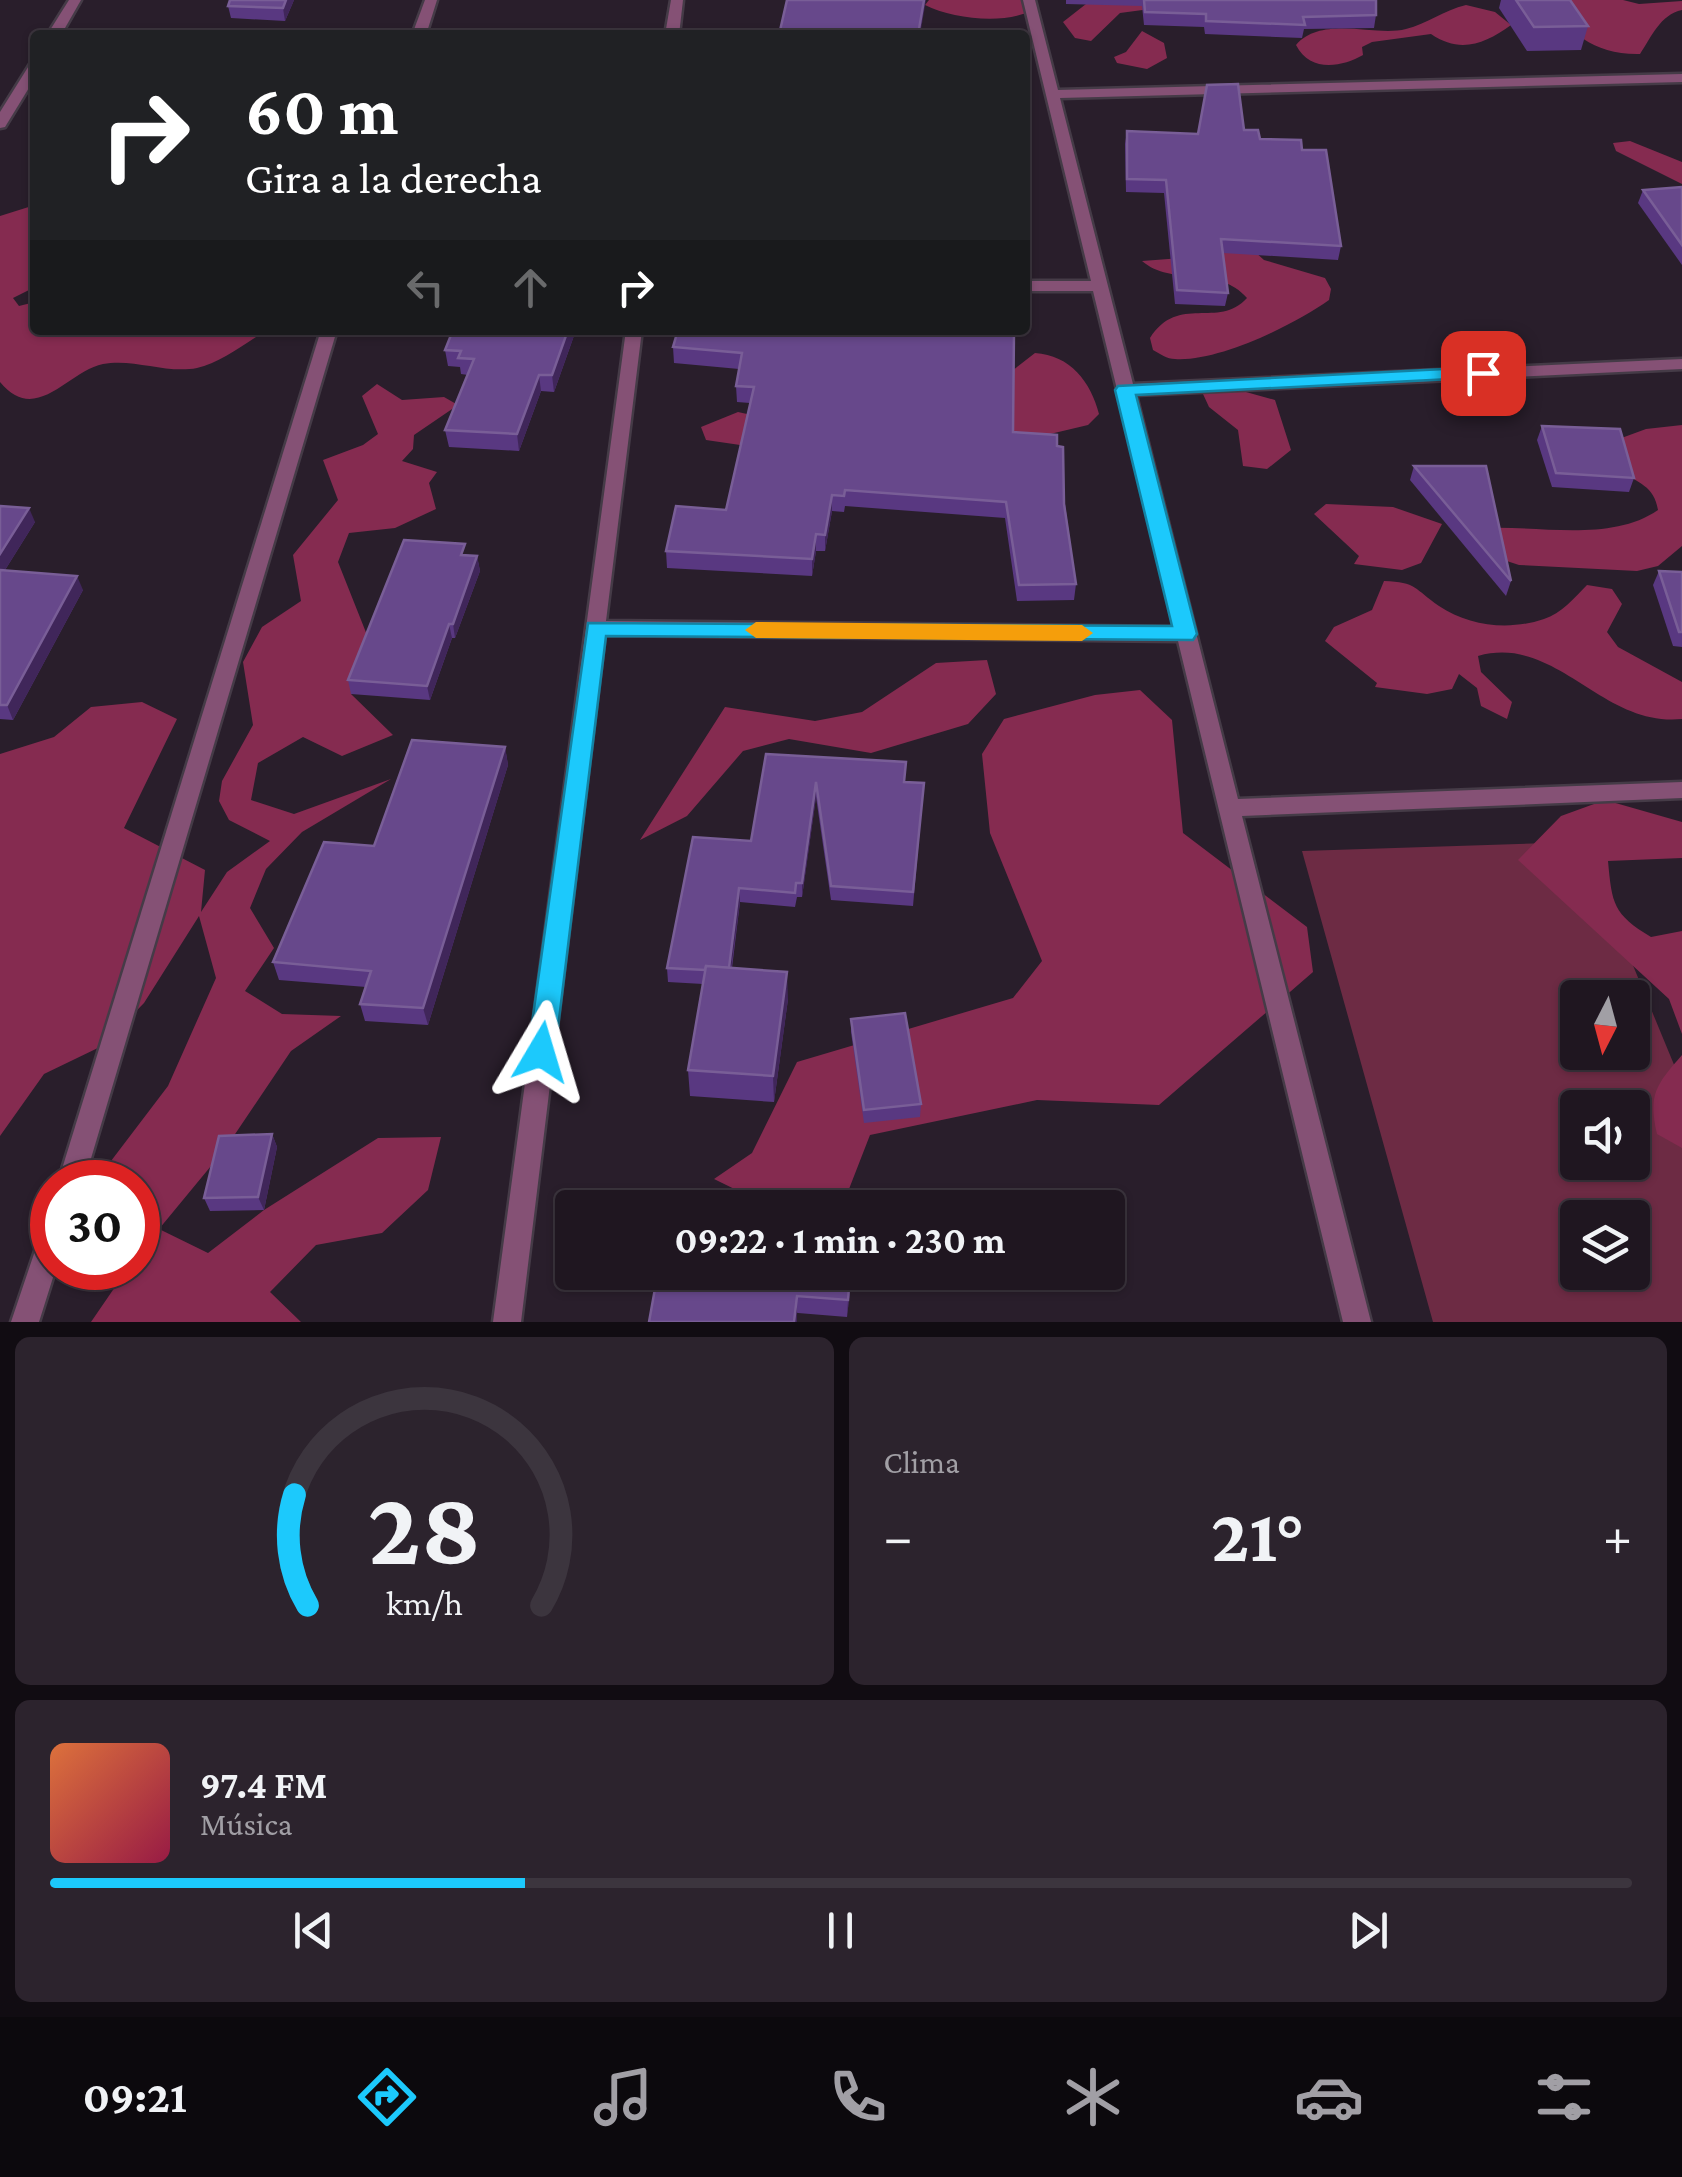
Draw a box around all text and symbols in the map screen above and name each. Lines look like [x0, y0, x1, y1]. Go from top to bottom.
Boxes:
icon: right [80, 70, 210, 200]
text: 60 m [245, 71, 398, 149]
text: Gira a la derecha [245, 153, 542, 203]
icon: left [398, 260, 453, 315]
icon: ahead [503, 260, 558, 315]
icon: right [608, 260, 663, 315]
pin [1441, 331, 1526, 416]
icon: arrive [1456, 346, 1511, 401]
north arrow [1560, 980, 1650, 1070]
map controls [1560, 980, 1650, 1290]
position arrow [489, 1000, 593, 1104]
button: sound [1560, 1090, 1650, 1180]
speed limit sign: 30 [30, 1160, 160, 1290]
button: layers [1560, 1200, 1650, 1290]
text: 09:22 · 1 min · 230 m [674, 1219, 1006, 1261]
text: Clima [884, 1444, 960, 1480]
text: 28 [367, 1470, 481, 1585]
text: 21° [1211, 1494, 1304, 1577]
text: − [884, 1506, 913, 1567]
text: + [1603, 1506, 1632, 1567]
text: km/h [386, 1583, 463, 1623]
text: 97.4 FM [200, 1764, 327, 1806]
text: Música [200, 1806, 293, 1842]
icon: previous [286, 1903, 341, 1958]
icon: pause [813, 1903, 868, 1958]
icon: next [1341, 1903, 1396, 1958]
icon: directions [352, 2062, 422, 2132]
icon: music [588, 2062, 658, 2132]
icon: phone [823, 2062, 893, 2132]
icon: climate [1058, 2062, 1128, 2132]
icon: car [1294, 2062, 1364, 2132]
icon: filters [1529, 2062, 1599, 2132]
text: 09:21 [83, 2072, 187, 2122]

